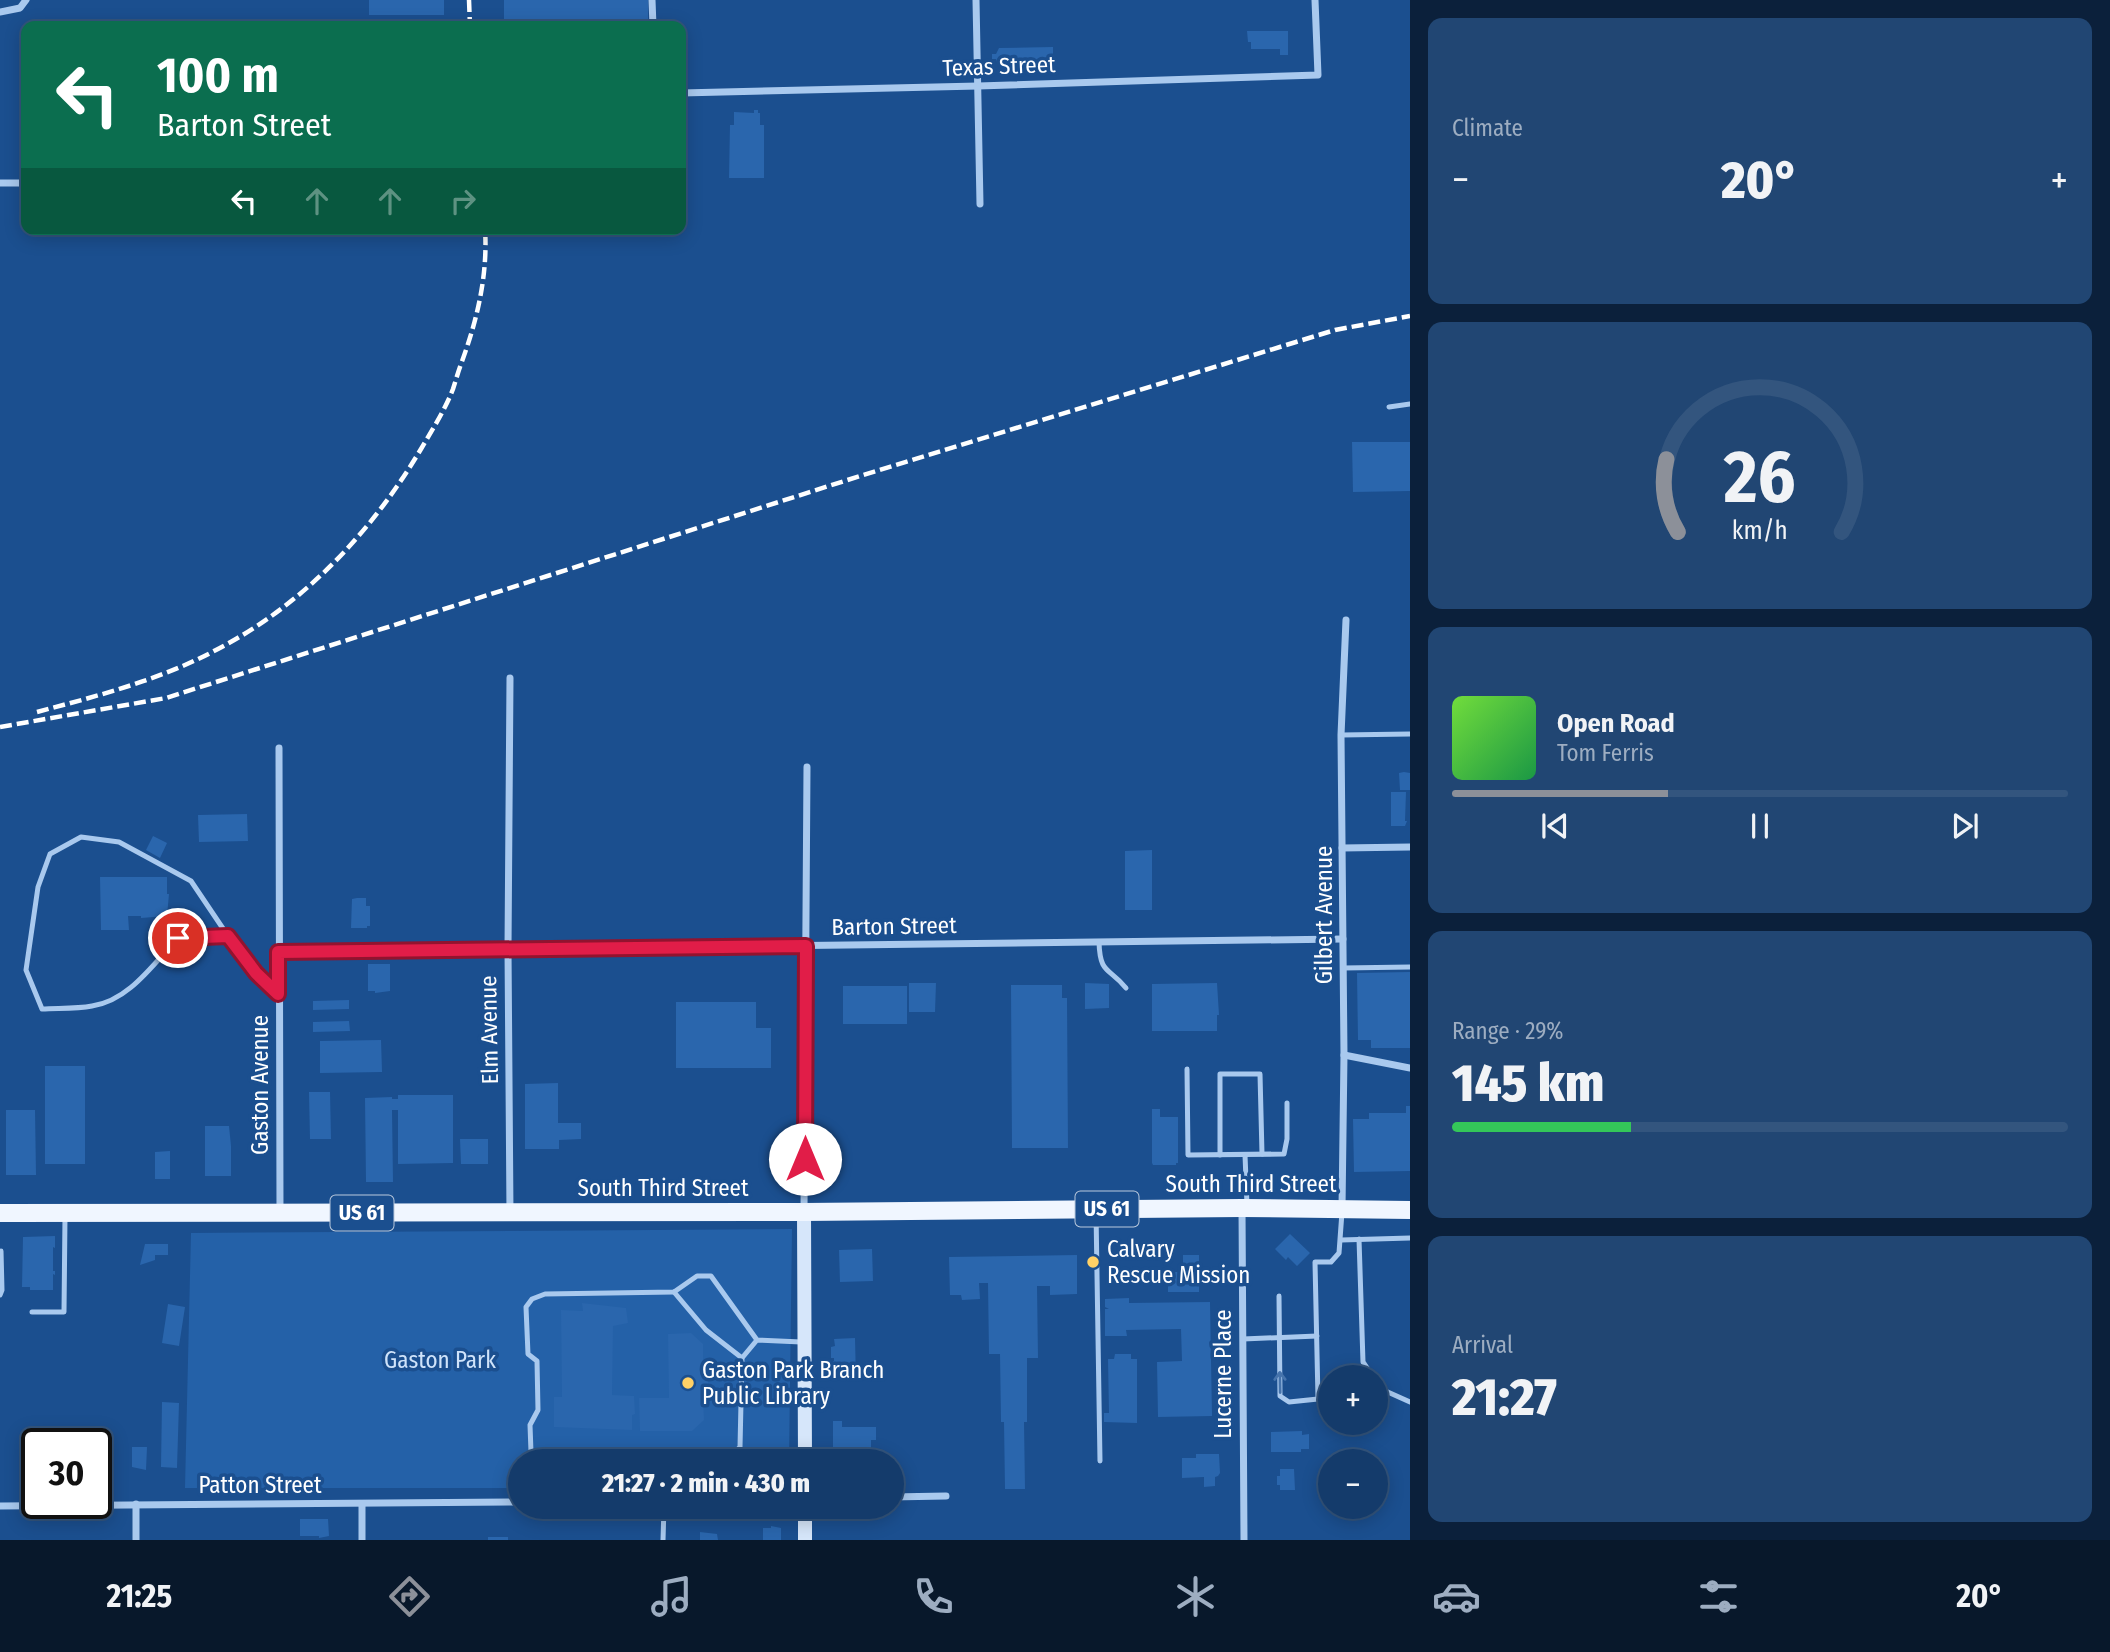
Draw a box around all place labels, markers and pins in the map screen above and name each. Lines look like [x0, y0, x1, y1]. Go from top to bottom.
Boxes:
pin [148, 908, 208, 968]
place label: Calvary Rescue Mission [1107, 1235, 1250, 1289]
marker: Calvary Rescue Mission [1085, 1254, 1101, 1270]
place label: Gaston Park Branch Public Library [702, 1356, 884, 1410]
marker: Gaston Park Branch Public Library [680, 1375, 696, 1391]

